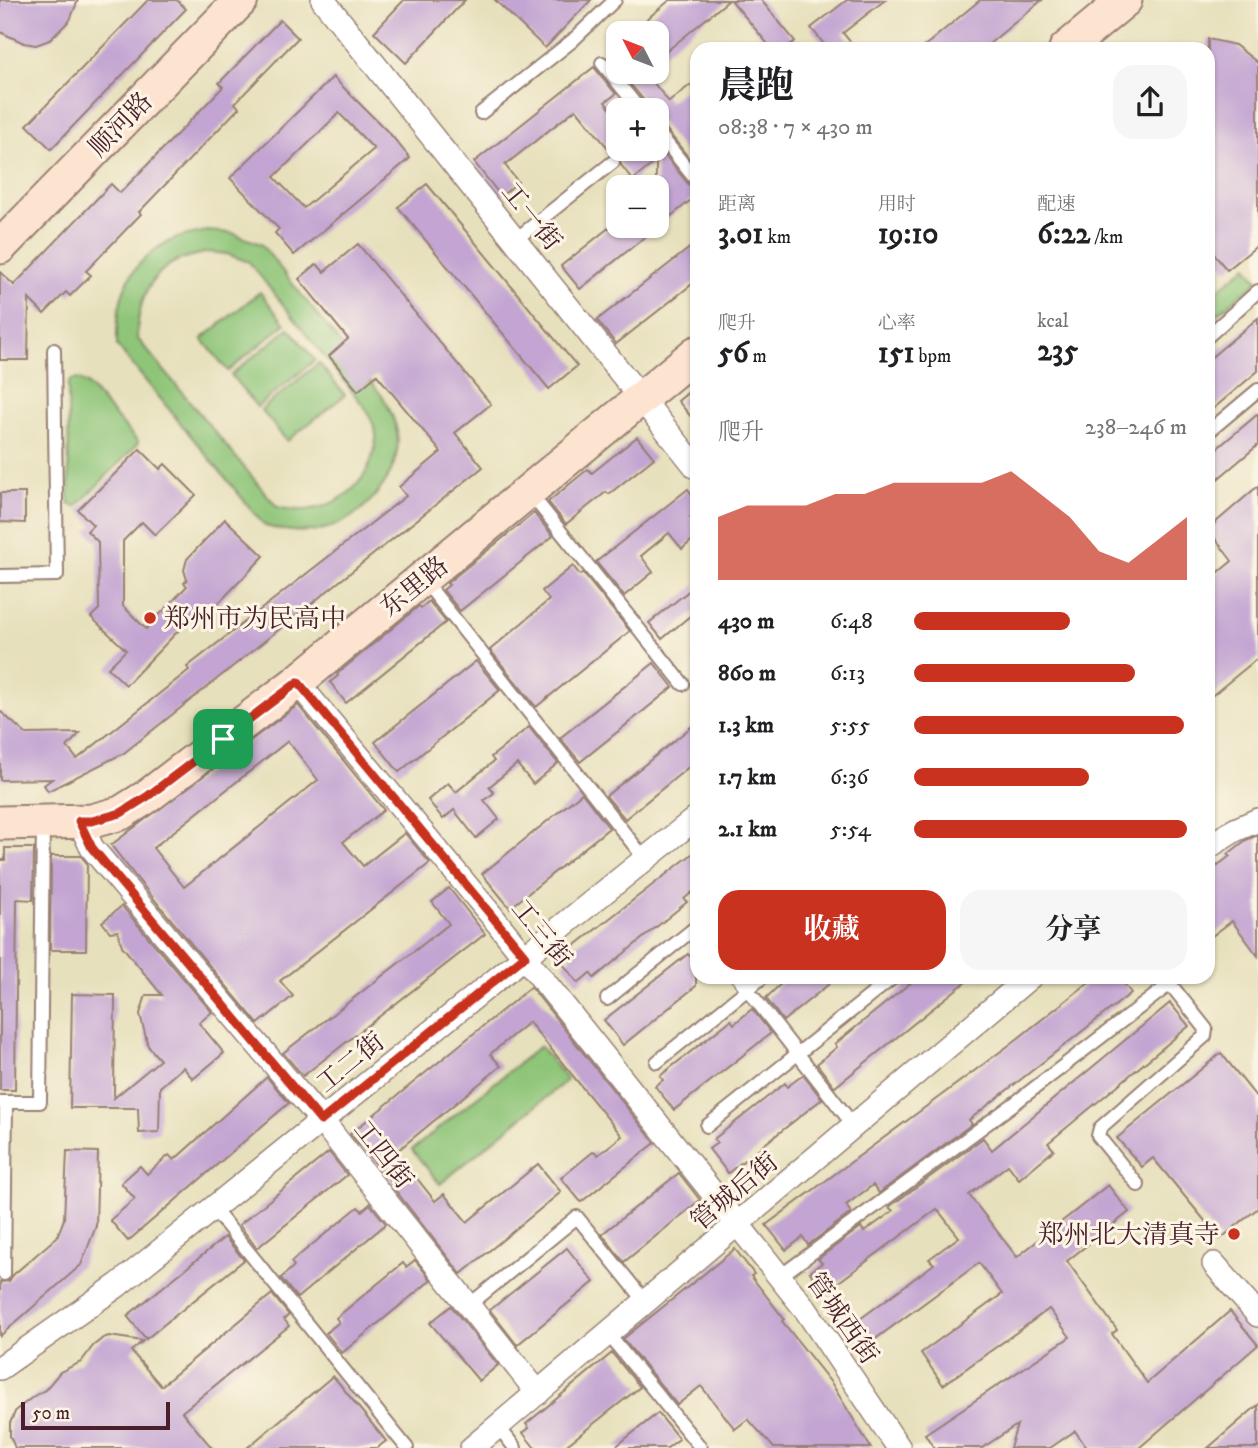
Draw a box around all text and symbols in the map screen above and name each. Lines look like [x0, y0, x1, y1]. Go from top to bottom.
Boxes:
north arrow [606, 21, 668, 84]
map controls [606, 21, 669, 238]
text: 晨跑 [718, 63, 794, 111]
button: share [1113, 65, 1187, 139]
street label: 顺河路 [82, 86, 160, 165]
button: + [606, 98, 669, 161]
text: 08:38 · 7 × 430 m [718, 113, 873, 142]
button: − [606, 175, 669, 238]
street label: 工一街 [493, 176, 568, 258]
text: 距离 [718, 193, 756, 216]
text: 用时 [878, 193, 916, 216]
text: 配速 [1037, 193, 1075, 216]
text: 3.01 [718, 216, 763, 253]
text: 19:10 [878, 216, 938, 253]
text: 6:22 [1037, 216, 1090, 253]
text: km [763, 226, 791, 249]
text: /km [1090, 226, 1123, 249]
text: kcal [1037, 310, 1069, 333]
text: 爬升 [718, 312, 756, 335]
text: 心率 [878, 312, 916, 335]
text: 235 [1037, 333, 1078, 370]
text: 56 [718, 335, 749, 372]
text: 151 [878, 335, 914, 372]
text: m [749, 345, 767, 368]
text: bpm [914, 345, 951, 368]
text: 238–246 m [1085, 413, 1187, 442]
text: 爬升 [718, 418, 764, 447]
street label: 东里路 [374, 550, 456, 625]
place label: 郑州市为民高中 [164, 603, 346, 636]
text: 430 m [718, 607, 774, 636]
text: 6:48 [830, 607, 873, 636]
marker: 郑州市为民高中 [142, 610, 158, 626]
text: 860 m [718, 659, 776, 688]
text: 6:13 [830, 659, 865, 688]
pin [193, 709, 253, 769]
text: 1.3 km [718, 711, 774, 740]
text: 5:55 [830, 711, 870, 740]
icon: arrive [204, 720, 242, 758]
text: 1.7 km [718, 763, 776, 792]
text: 6:36 [830, 763, 869, 792]
text: 2.1 km [718, 815, 777, 844]
text: 5:54 [830, 815, 871, 844]
button: 收藏 [718, 890, 946, 970]
button: 分享 [960, 890, 1187, 970]
street label: 工三街 [503, 893, 578, 975]
street label: 工二街 [310, 1026, 392, 1101]
street label: 工四街 [346, 1114, 420, 1196]
street label: 管城后街 [685, 1146, 785, 1238]
place label: 郑州北大清真寺 [1038, 1219, 1220, 1252]
marker: 郑州北大清真寺 [1226, 1226, 1242, 1242]
street label: 管城西街 [798, 1267, 885, 1371]
scale bar [21, 1399, 170, 1431]
text: 50 m [32, 1402, 70, 1425]

